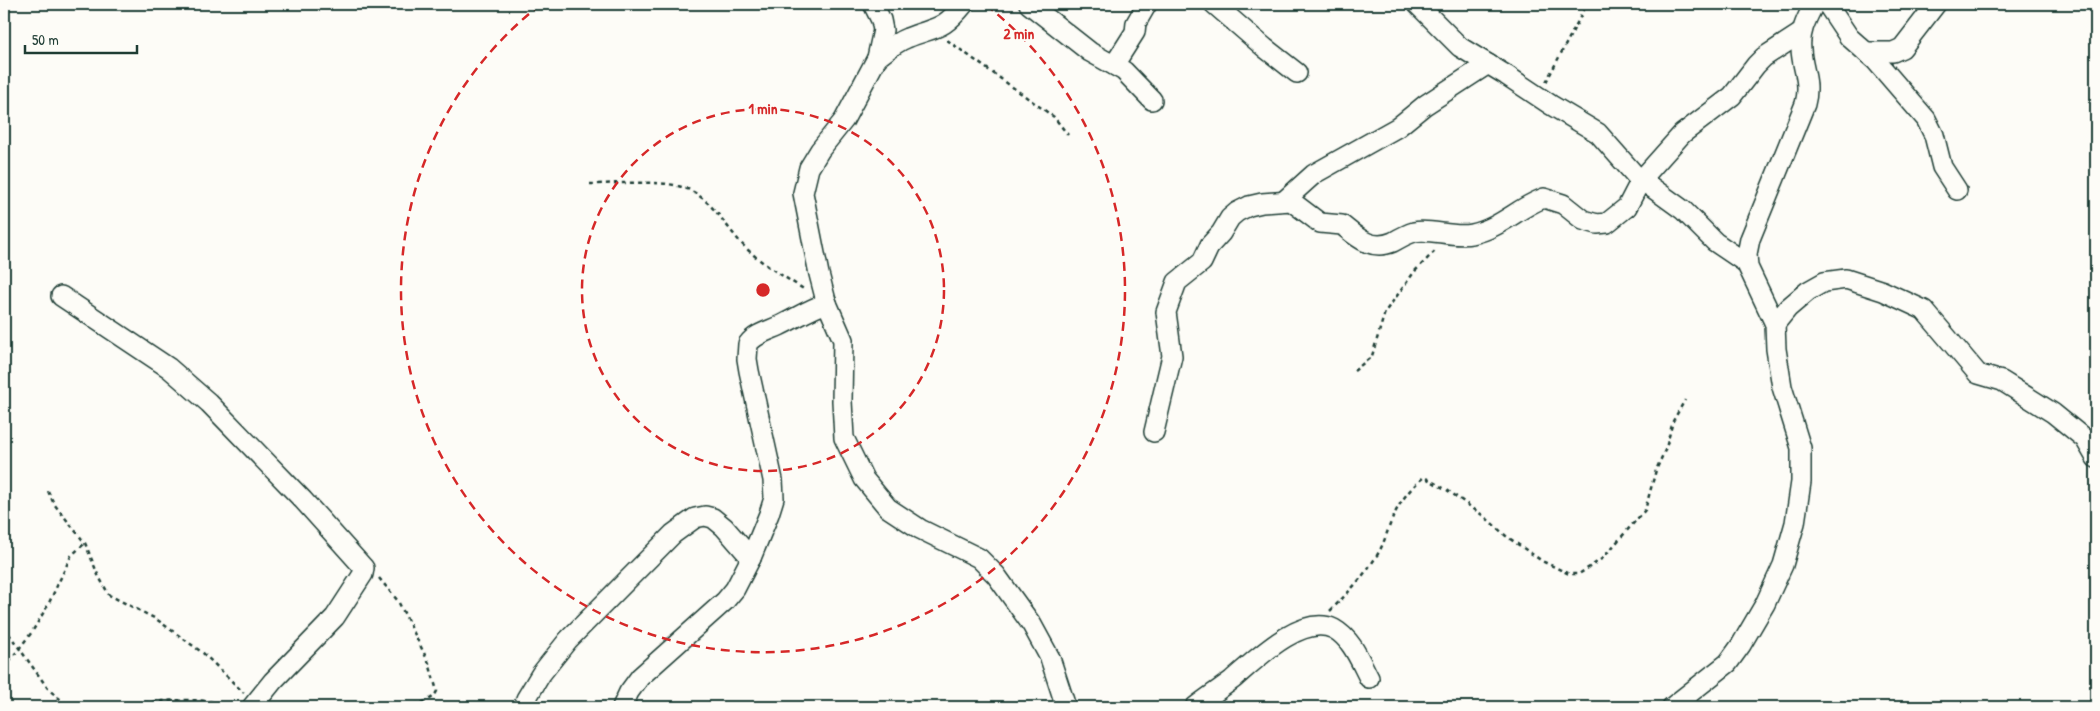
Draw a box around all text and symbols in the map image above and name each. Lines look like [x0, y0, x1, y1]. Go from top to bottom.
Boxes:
scale bar [25, 22, 138, 54]
text: 2 min [1004, 23, 1035, 44]
text: 50 m [32, 29, 59, 50]
text: 1 min [748, 98, 778, 119]
centre of rings [754, 281, 772, 299]

